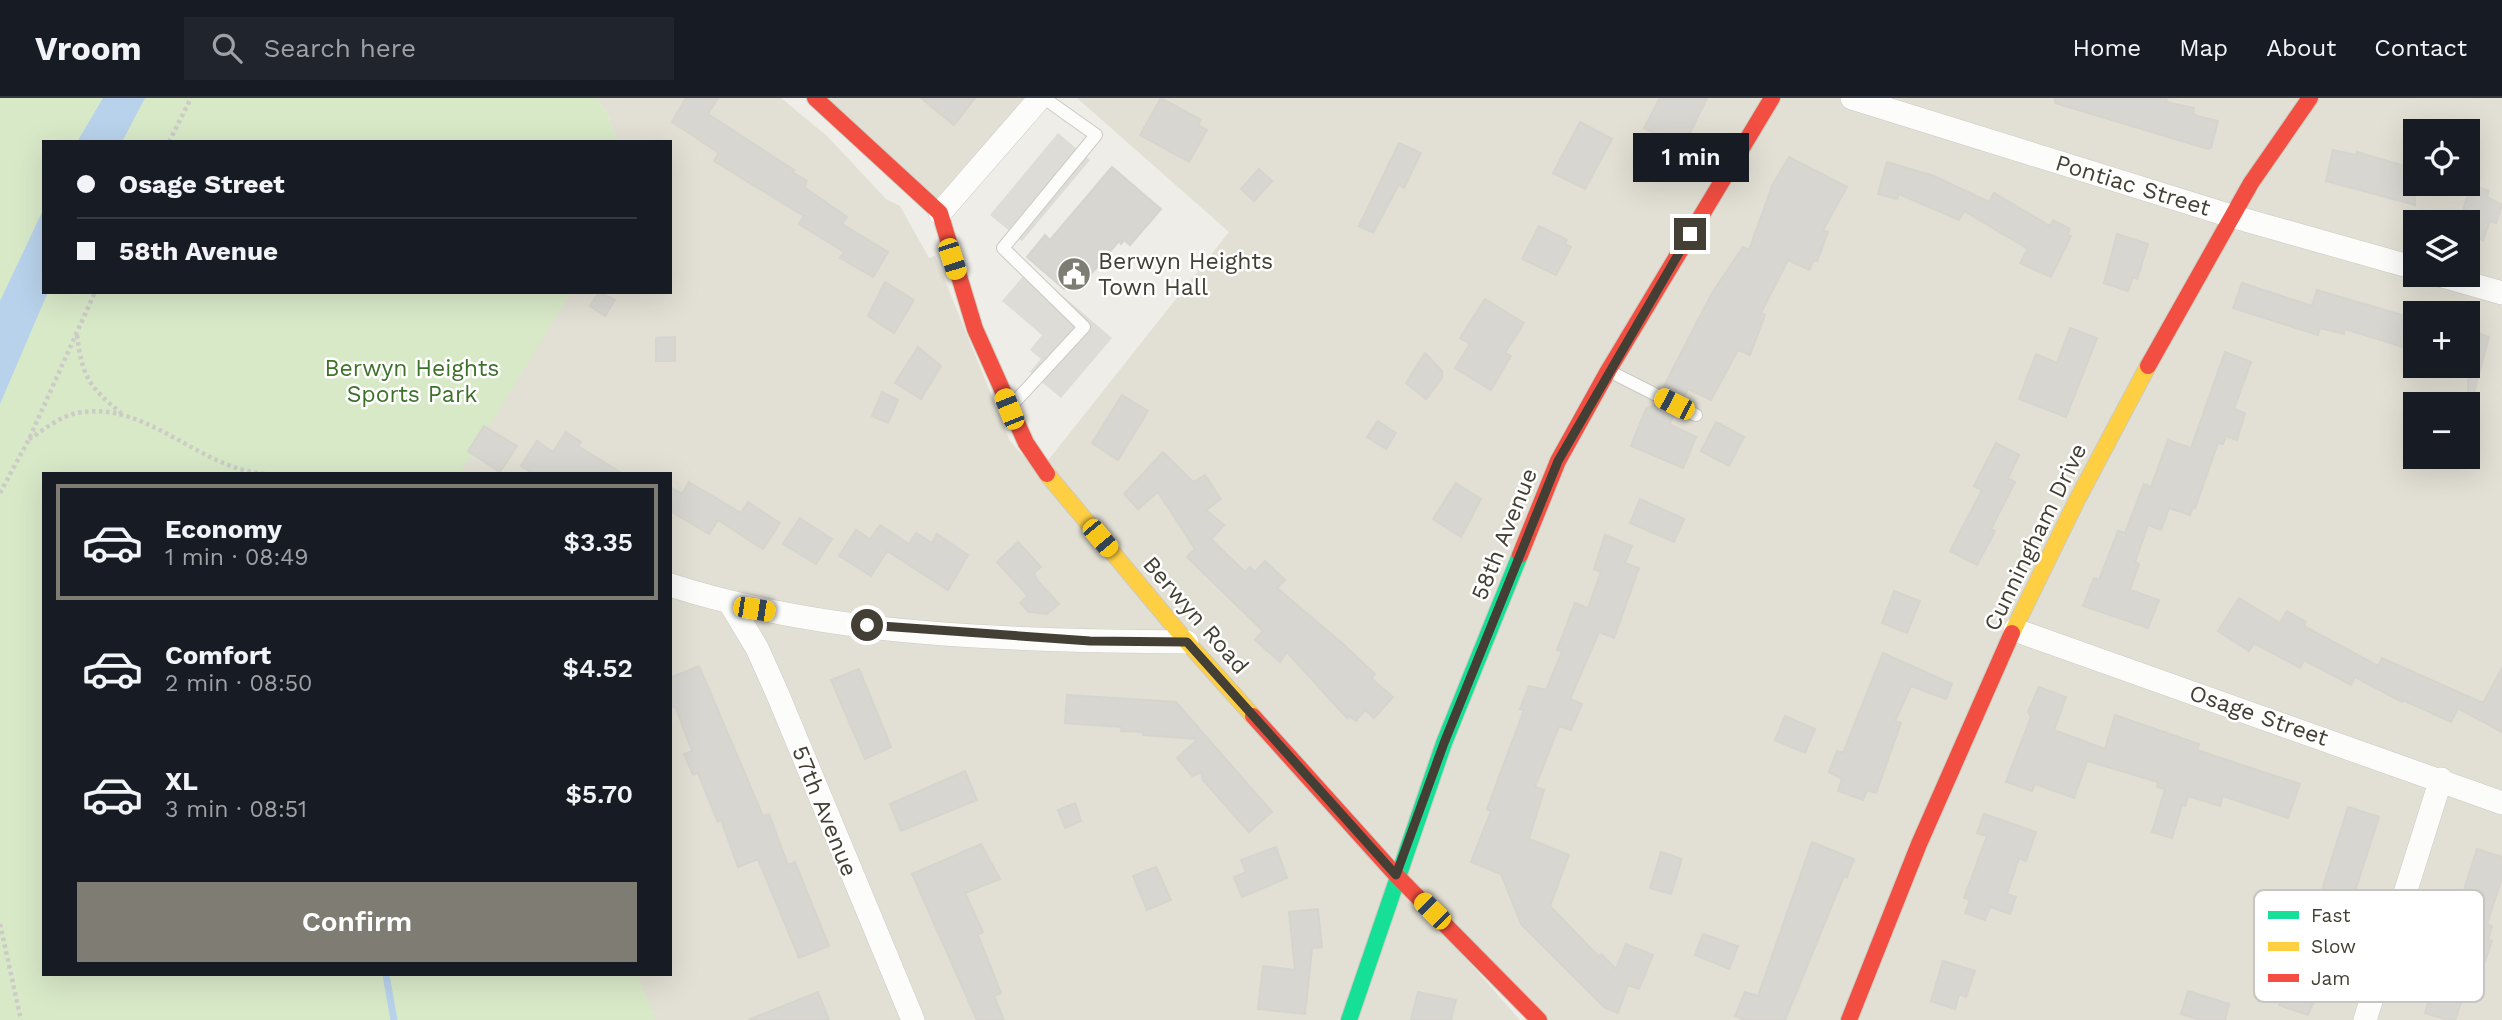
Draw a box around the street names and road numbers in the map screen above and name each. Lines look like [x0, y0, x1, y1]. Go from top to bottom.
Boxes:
street label: Pontiac Street [2052, 149, 2214, 222]
street label: Cunningham Drive [1978, 439, 2093, 635]
street label: 58th Avenue [1466, 464, 1543, 604]
street label: Berwyn Road [1137, 551, 1254, 680]
street label: Osage Street [2186, 679, 2332, 752]
street label: 57th Avenue [786, 742, 863, 880]

